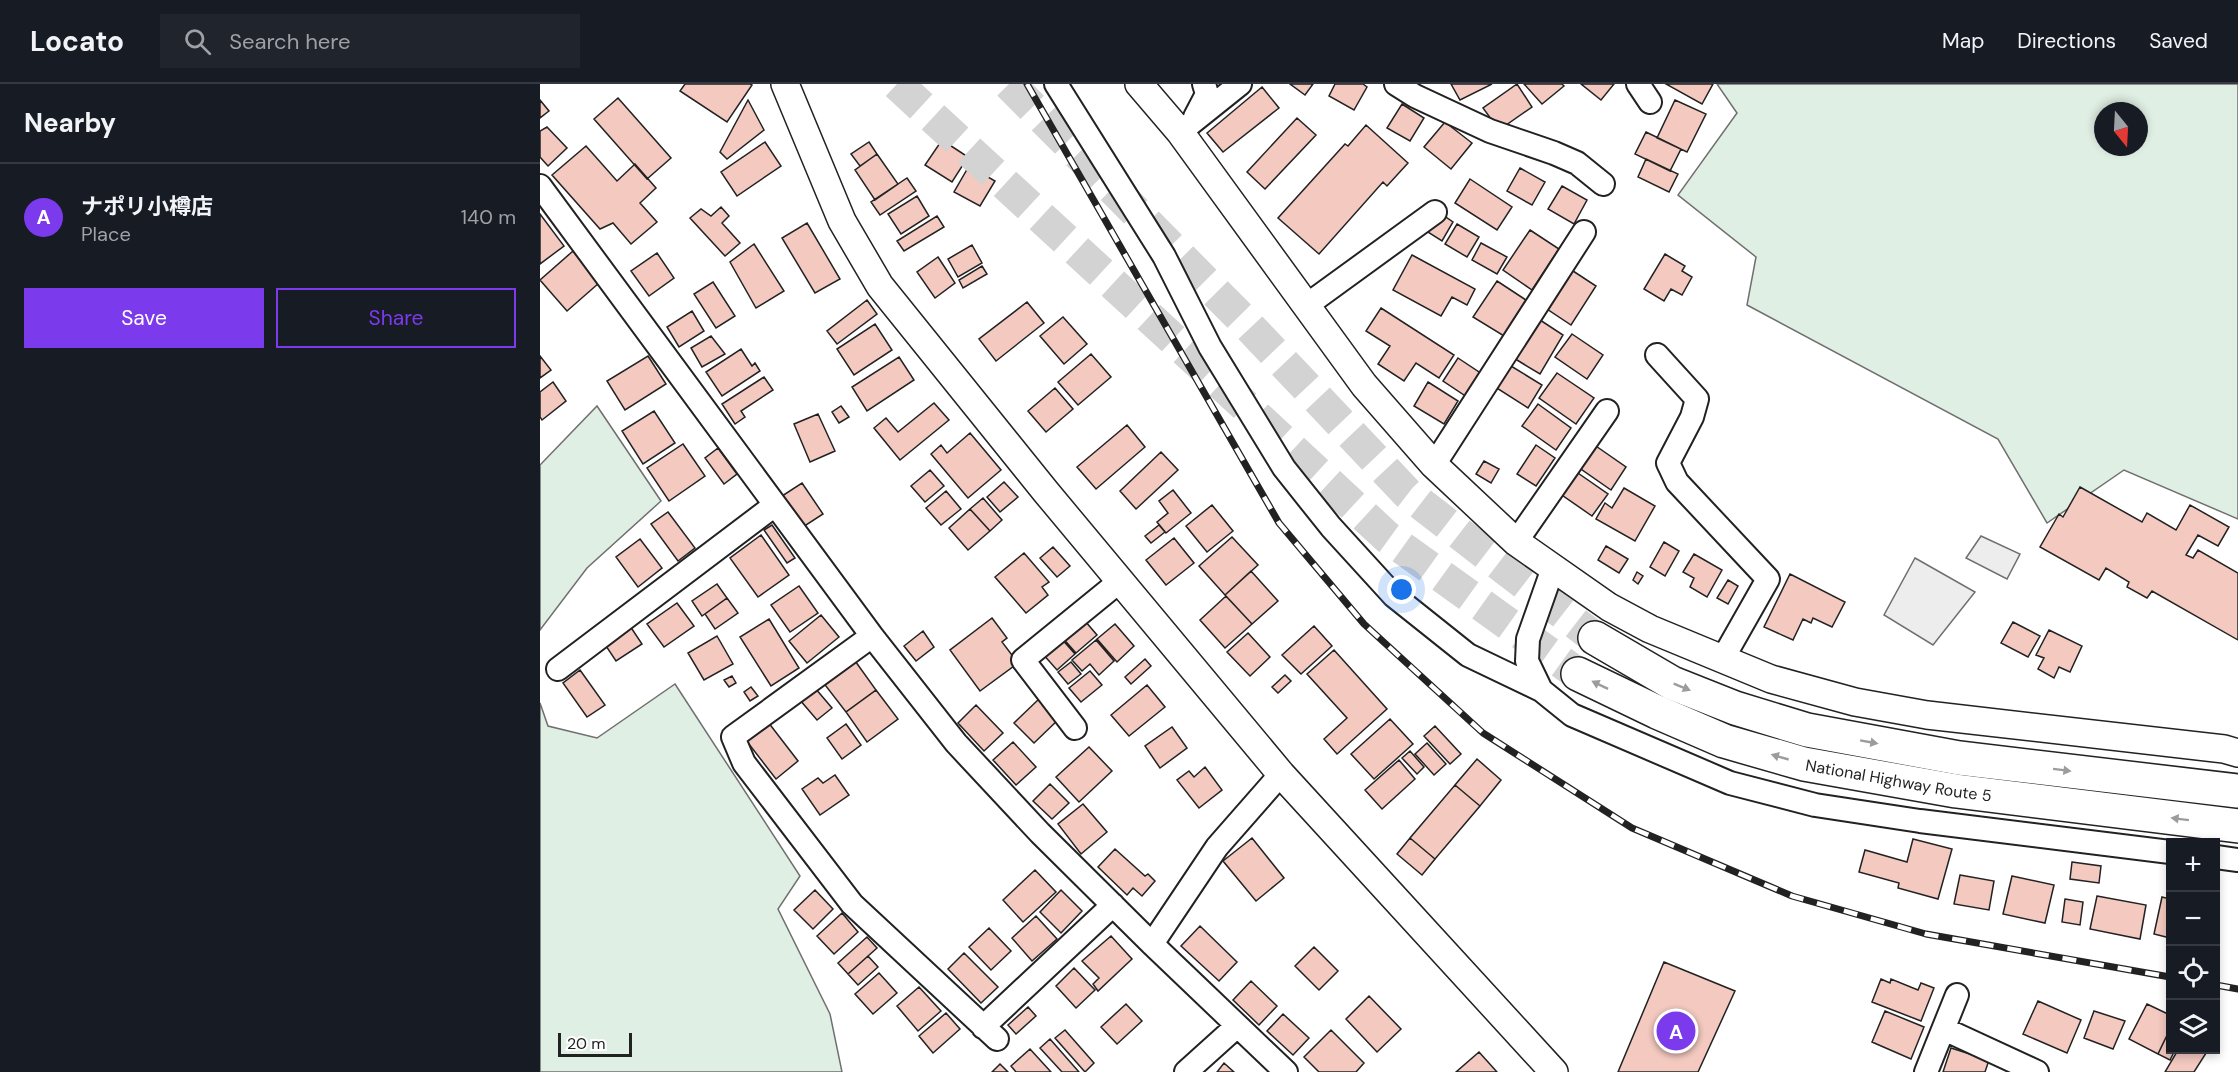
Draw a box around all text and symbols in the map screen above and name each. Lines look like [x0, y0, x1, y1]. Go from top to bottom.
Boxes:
search box [160, 14, 580, 68]
text: Locato [30, 23, 124, 60]
icon: search [181, 25, 214, 58]
text: Search here [229, 27, 351, 56]
text: Map [1942, 27, 1984, 55]
text: Directions [2017, 27, 2116, 55]
text: Saved [2149, 27, 2208, 55]
north arrow [2094, 102, 2148, 156]
text: Nearby [24, 106, 116, 140]
text: ナポリ小樽店 [81, 192, 213, 221]
text: A [36, 204, 51, 230]
text: 140 m [461, 204, 516, 230]
text: Place [81, 221, 131, 247]
button: Save [24, 288, 264, 348]
button: Share [276, 288, 516, 348]
your location [1387, 575, 1416, 604]
one-way arrow [1591, 680, 1608, 689]
one-way arrow [1673, 683, 1691, 692]
one-way arrow [1859, 738, 1878, 747]
one-way arrow [1771, 752, 1789, 761]
street label: National Highway Route 5 [1804, 754, 1993, 806]
one-way arrow [2052, 766, 2071, 775]
one-way arrow [2170, 814, 2189, 824]
map controls [2166, 838, 2220, 1054]
button: + [2166, 838, 2220, 892]
button: − [2166, 892, 2220, 946]
button: locate [2166, 946, 2220, 1000]
button: layers [2166, 1000, 2220, 1054]
pin: A [1656, 1008, 1696, 1054]
scale bar [558, 1030, 632, 1058]
text: 20 m [567, 1033, 606, 1054]

